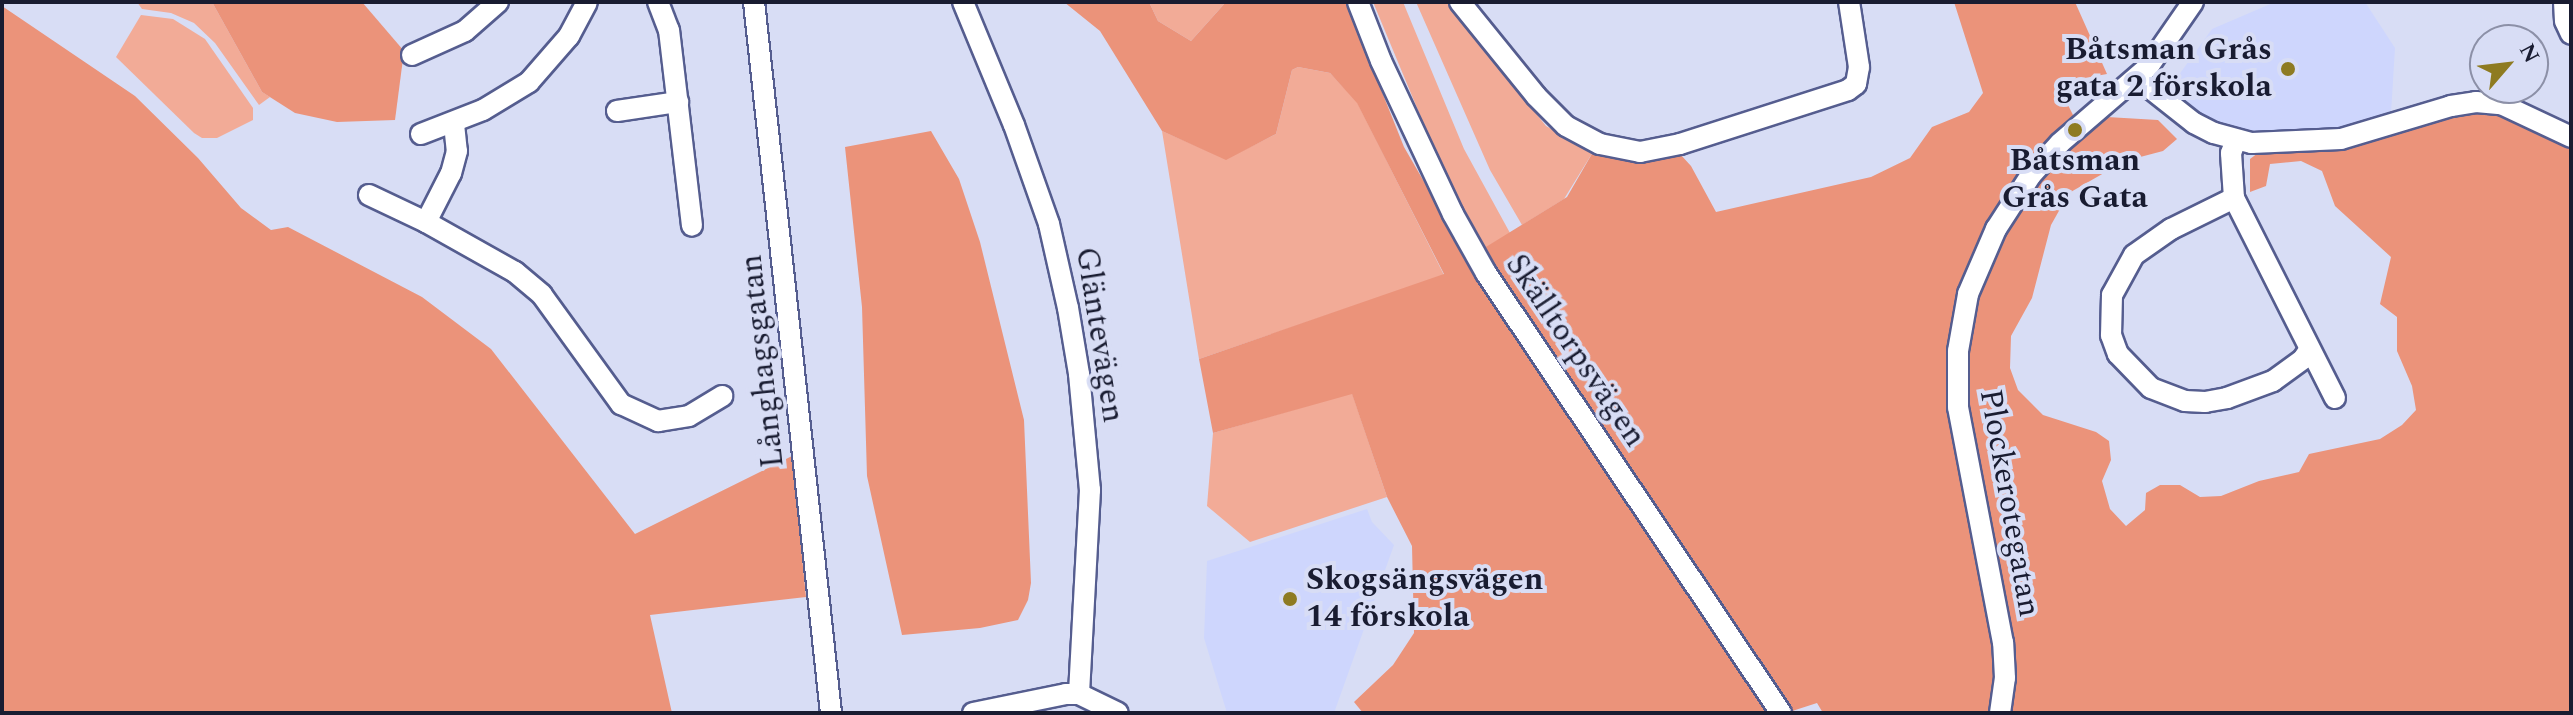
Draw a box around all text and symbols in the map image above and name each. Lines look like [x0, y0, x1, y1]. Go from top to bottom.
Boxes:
north arrow [2469, 24, 2549, 104]
place label: Båtsman Grås gata 2 förskola [2056, 32, 2272, 107]
text: N [2510, 38, 2548, 69]
marker: Båtsman Grås gata 2 förskola [2279, 60, 2297, 78]
marker: Båtsman Grås Gata [2066, 121, 2084, 139]
place label: Båtsman Grås Gata [2002, 143, 2148, 218]
street label: Gläntevägen [1066, 244, 1132, 426]
street label: Skälltorpsvägen [1496, 247, 1654, 455]
street label: Långhagsgatan [733, 252, 793, 470]
street label: Plockerotegatan [1970, 386, 2048, 620]
place label: Skogsängsvägen 14 förskola [1306, 562, 1543, 637]
marker: Skogsängsvägen 14 förskola [1281, 590, 1299, 608]

